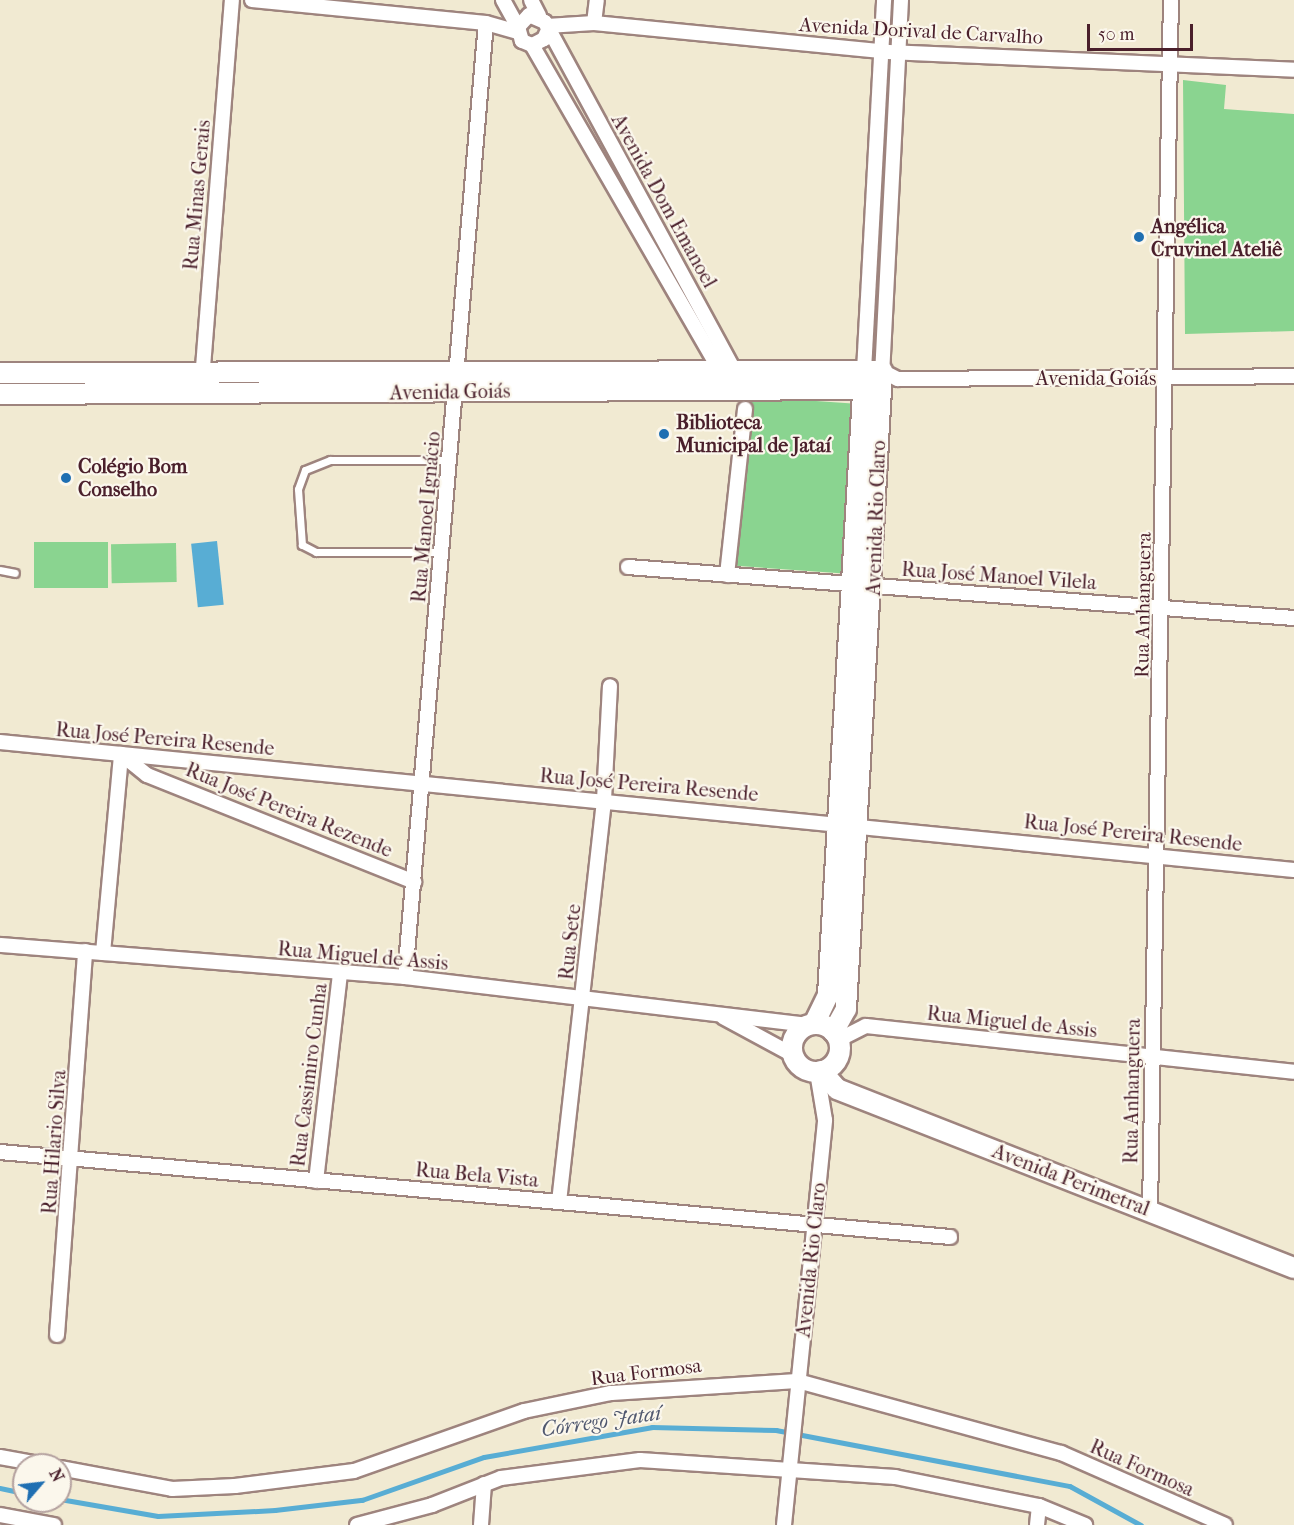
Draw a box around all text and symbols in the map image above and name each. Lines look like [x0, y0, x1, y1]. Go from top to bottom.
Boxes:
scale bar [1090, 12, 1196, 50]
street label: Avenida Dorival de Carvalho [798, 13, 1044, 49]
text: 50 m [1098, 24, 1134, 45]
street label: Avenida Dom Emanoel [606, 110, 722, 292]
street label: Rua Minas Gerais [178, 119, 216, 271]
place label: Angélica Cruvinel Ateliê [1151, 214, 1282, 261]
marker: Angélica Cruvinel Ateliê [1132, 230, 1146, 244]
street label: Avenida Goiás [1036, 366, 1156, 390]
street label: Avenida Goiás [390, 379, 510, 405]
place label: Biblioteca Municipal de Jataí [676, 410, 831, 457]
marker: Biblioteca Municipal de Jataí [657, 427, 671, 441]
street label: Rua Manoel Ignácio [407, 430, 445, 604]
street label: Avenida Rio Claro [861, 440, 891, 596]
place label: Colégio Bom Conselho [78, 454, 187, 501]
marker: Colégio Bom Conselho [59, 471, 73, 485]
street label: Rua Anhanguera [1130, 532, 1156, 678]
street label: Rua José Manoel Vilela [901, 557, 1097, 595]
street label: Rua José Pereira Resende [55, 717, 275, 761]
street label: Rua José Pereira Rezende [182, 758, 396, 862]
street label: Rua José Pereira Resende [539, 763, 759, 807]
street label: Rua José Pereira Resende [1023, 810, 1243, 856]
street label: Rua Sete [554, 903, 586, 981]
street label: Rua Miguel de Assis [277, 937, 449, 975]
street label: Rua Cassimiro Cunha [286, 982, 332, 1168]
street label: Rua Miguel de Assis [926, 1001, 1098, 1043]
street label: Rua Anhanguera [1119, 1018, 1145, 1164]
street label: Rua Hilario Silva [37, 1069, 71, 1215]
street label: Avenida Perimetral [989, 1139, 1153, 1221]
street label: Rua Bela Vista [414, 1158, 540, 1192]
street label: Avenida Rio Claro [791, 1182, 831, 1338]
street label: Rua Formosa [589, 1353, 703, 1391]
water label: Córrego Jataí [540, 1400, 662, 1442]
street label: Rua Formosa [1086, 1434, 1198, 1502]
north arrow [12, 1453, 72, 1513]
text: N [45, 1465, 68, 1485]

